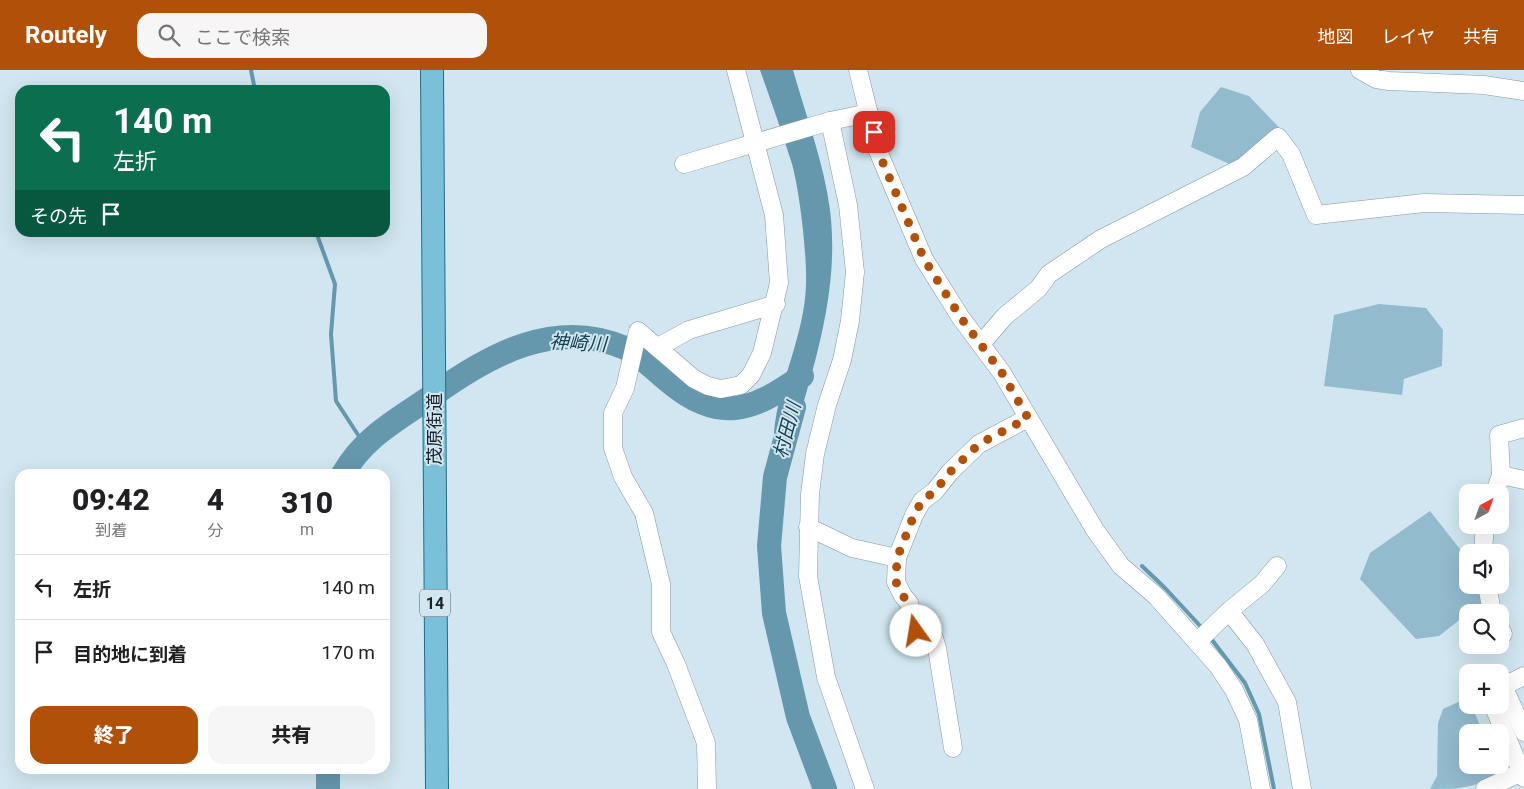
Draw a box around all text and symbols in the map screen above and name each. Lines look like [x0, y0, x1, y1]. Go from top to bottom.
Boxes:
search box [137, 13, 487, 58]
text: Routely [25, 21, 107, 49]
icon: search [155, 21, 183, 49]
text: ここで検索 [195, 26, 290, 49]
text: 地図 [1318, 26, 1354, 47]
text: レイヤ [1382, 26, 1435, 47]
text: 共有 [1463, 26, 1499, 47]
text: 140 m [113, 101, 212, 142]
icon: left [30, 105, 95, 170]
pin [853, 111, 895, 153]
icon: arrive [860, 118, 888, 146]
text: 左折 [113, 149, 157, 174]
icon: arrive [97, 200, 125, 228]
text: その先 [30, 205, 87, 228]
water label: 神崎川 [549, 330, 609, 356]
street label: 茂原街道 [424, 393, 445, 465]
water label: 村田川 [769, 398, 806, 461]
text: 09:42 [72, 482, 150, 517]
text: 4 [207, 482, 224, 517]
north arrow [1459, 484, 1509, 534]
map controls [1459, 484, 1509, 774]
text: 310 [281, 485, 333, 520]
text: m [300, 520, 314, 539]
text: 到着 [95, 521, 127, 540]
text: 分 [207, 521, 224, 540]
button: sound [1459, 544, 1509, 594]
icon: left [30, 573, 58, 601]
text: 140 m [322, 576, 375, 599]
text: 左折 [73, 578, 111, 601]
road number: 14 [420, 590, 450, 616]
position arrow [889, 604, 941, 656]
button: search [1459, 604, 1509, 654]
icon: arrive [30, 638, 58, 666]
text: 170 m [322, 641, 375, 664]
text: 目的地に到着 [73, 643, 187, 666]
button: + [1459, 664, 1509, 714]
button: 終了 [30, 706, 198, 764]
button: 共有 [208, 706, 375, 764]
button: − [1459, 724, 1509, 774]

